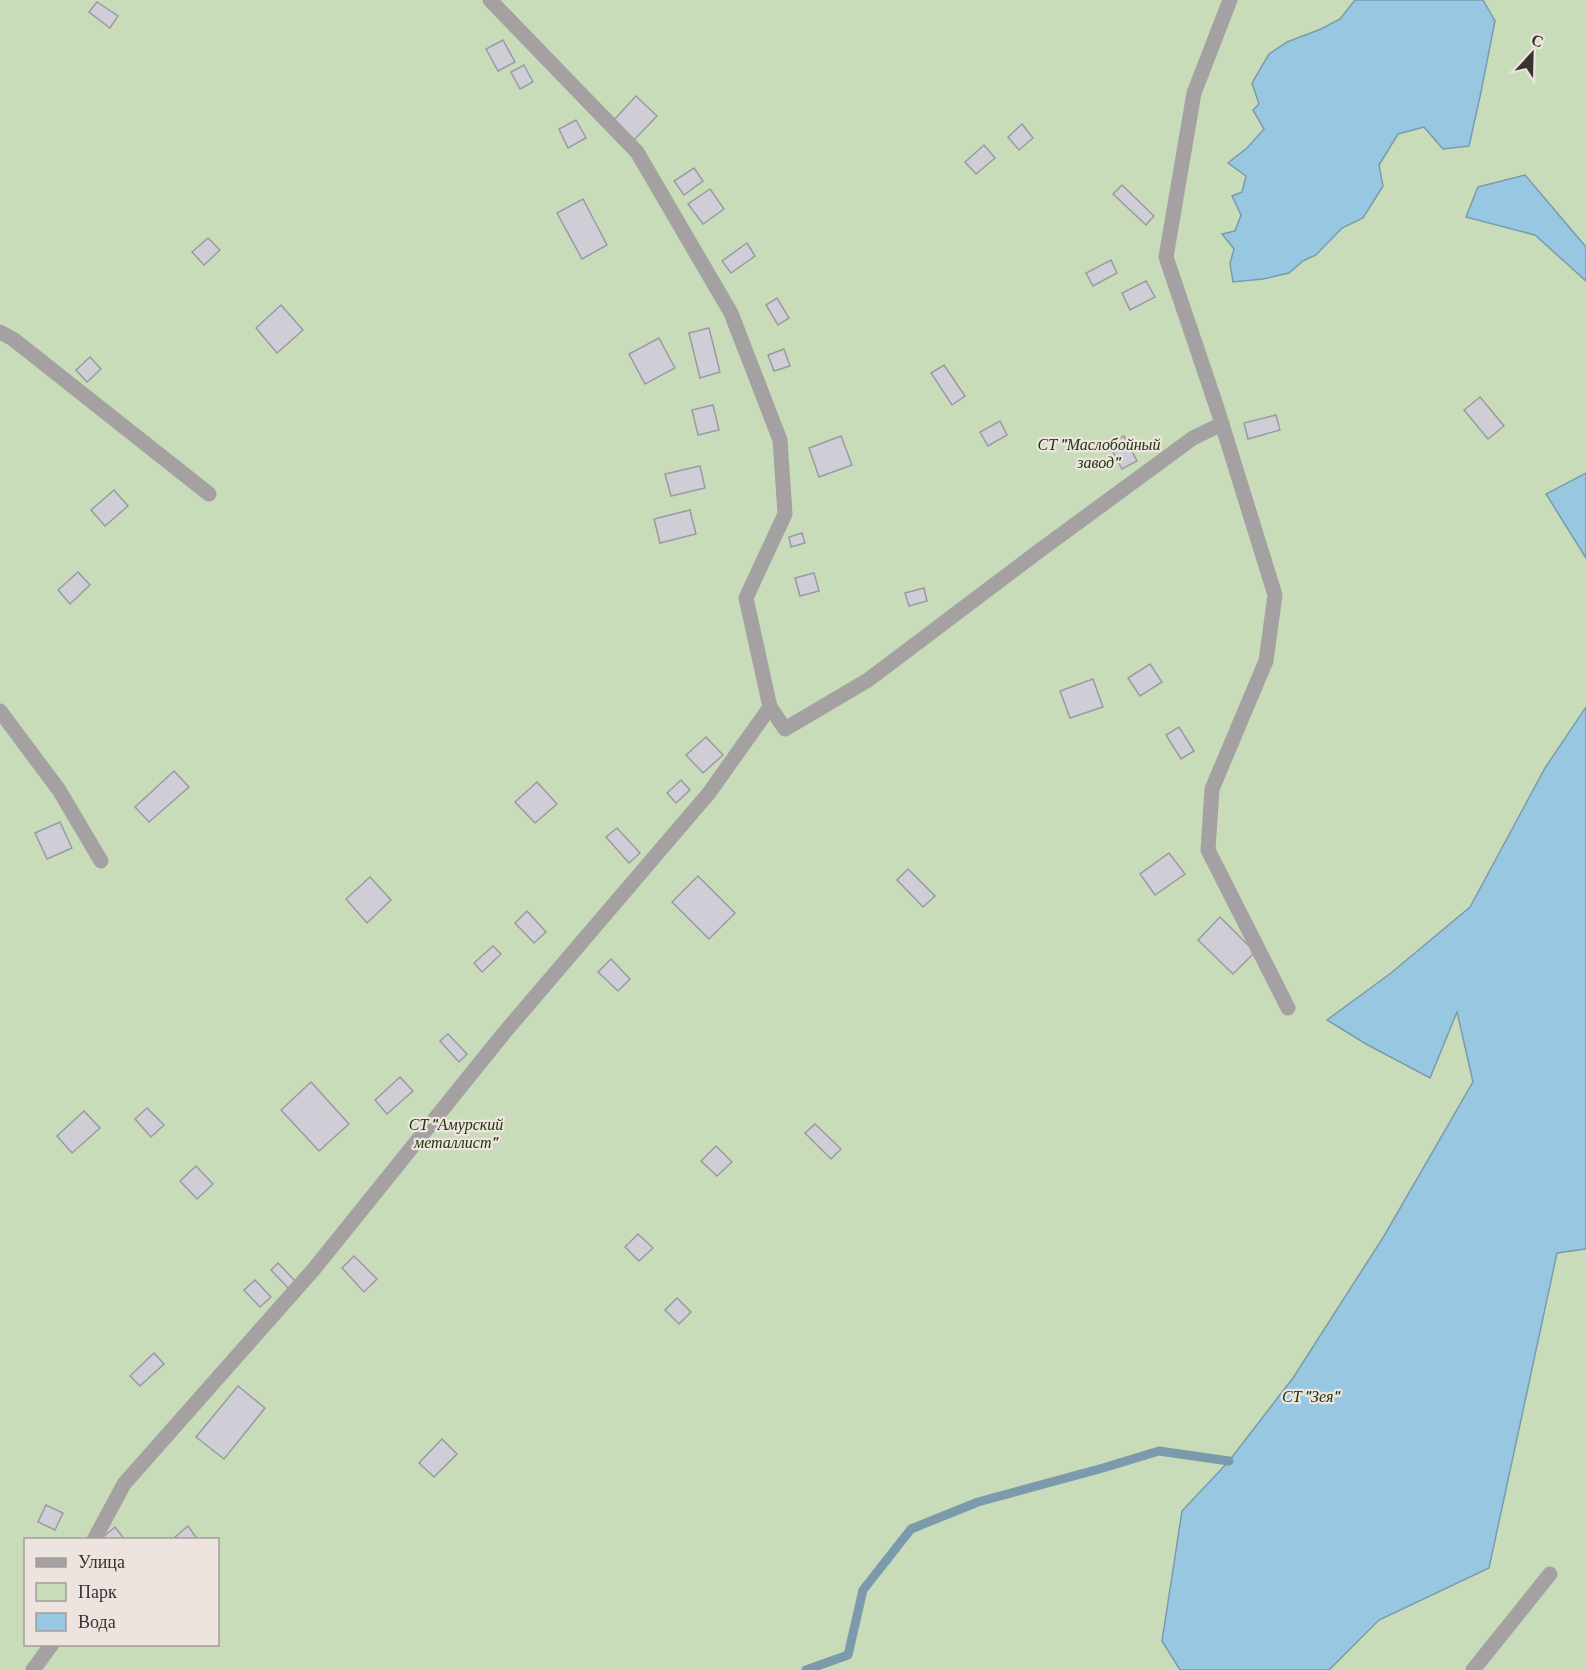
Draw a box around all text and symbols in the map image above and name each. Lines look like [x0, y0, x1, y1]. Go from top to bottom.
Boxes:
north arrow [1502, 24, 1562, 84]
text: С [1529, 31, 1546, 51]
park label: СТ "Маслобойный завод" [1038, 436, 1160, 471]
park label: СТ "Амурский металлист" [409, 1116, 503, 1151]
park label: СТ "Зея" [1282, 1388, 1342, 1405]
legend [24, 1538, 219, 1646]
text: Улица [78, 1552, 125, 1572]
text: Парк [78, 1582, 117, 1602]
text: Вода [78, 1612, 116, 1632]

